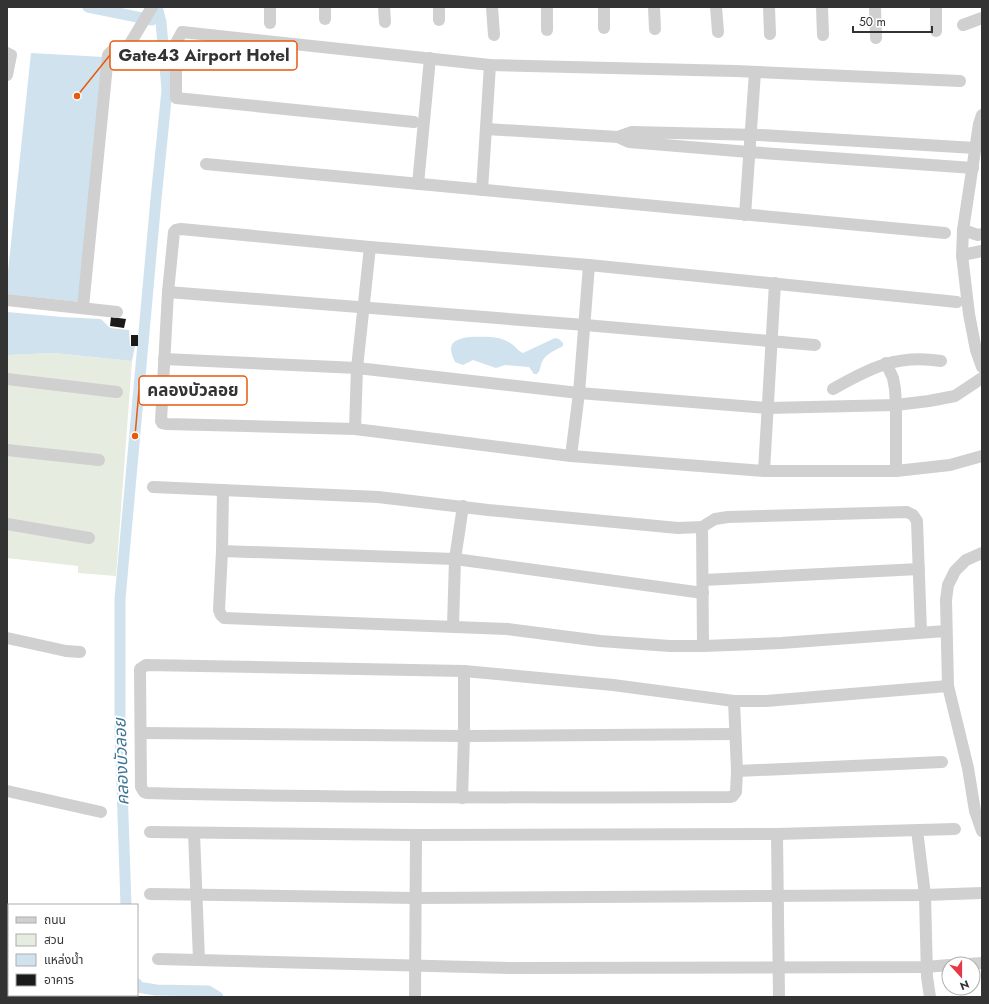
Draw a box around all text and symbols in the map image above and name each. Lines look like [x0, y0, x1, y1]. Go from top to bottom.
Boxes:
scale bar [853, 8, 932, 34]
text: 50 m [859, 13, 886, 31]
callout: Gate43 Airport Hotel [110, 41, 297, 70]
text: Gate43 Airport Hotel [119, 43, 290, 67]
callout: คลองบัวลอย [139, 376, 247, 405]
text: คลองบัวลอย [147, 378, 239, 402]
water label: คลองบัวลอย [107, 716, 135, 806]
legend [8, 904, 138, 996]
text: ถนน [44, 911, 66, 929]
text: สวน [44, 931, 64, 949]
text: แหล่งน้ำ [44, 951, 83, 969]
north arrow [941, 956, 981, 996]
text: อาคาร [44, 971, 74, 989]
text: N [958, 976, 972, 994]

